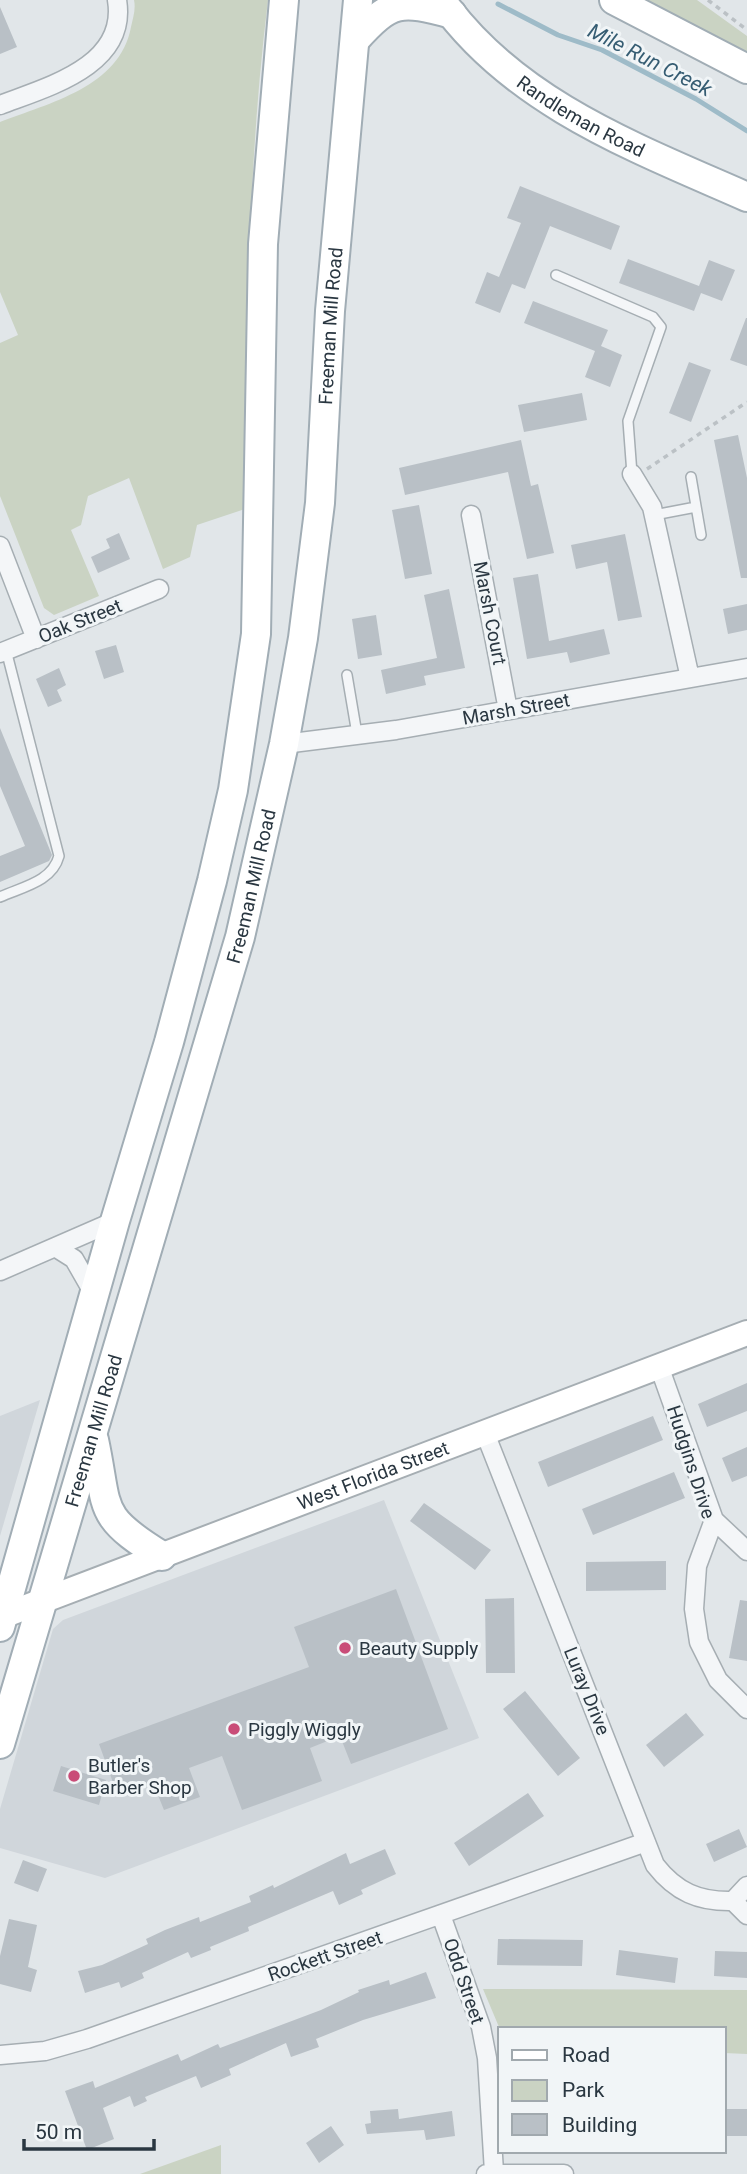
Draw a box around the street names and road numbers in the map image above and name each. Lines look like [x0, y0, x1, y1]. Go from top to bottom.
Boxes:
street label: Randleman Road [513, 70, 649, 162]
street label: Freeman Mill Road [314, 246, 347, 405]
street label: Marsh Court [469, 559, 511, 667]
street label: Oak Street [35, 594, 125, 648]
street label: Marsh Street [461, 688, 571, 730]
street label: Freeman Mill Road [221, 807, 280, 966]
street label: Freeman Mill Road [60, 1352, 127, 1509]
street label: Hudgins Drive [662, 1402, 720, 1522]
street label: West Florida Street [294, 1436, 452, 1514]
street label: Luray Drive [559, 1644, 615, 1738]
street label: Rockett Street [265, 1926, 385, 1986]
street label: Odd Street [439, 1935, 489, 2027]

